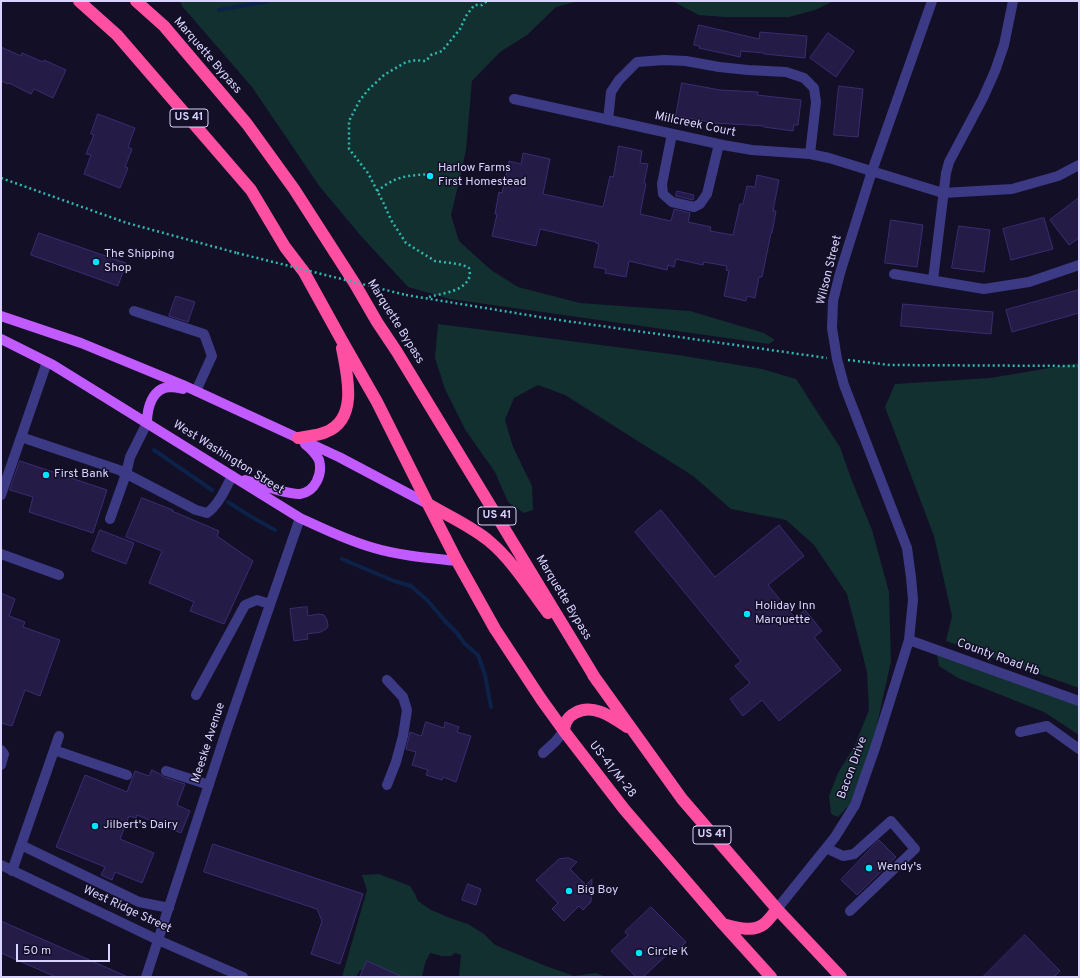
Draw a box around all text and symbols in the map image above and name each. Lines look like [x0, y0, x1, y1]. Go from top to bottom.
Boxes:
street label: Marquette Bypass [170, 15, 244, 97]
road number: US 41 [170, 109, 208, 127]
street label: Millcreek Court [653, 109, 737, 141]
place label: Harlow Farms First Homestead [438, 162, 526, 190]
marker: Harlow Farms First Homestead [425, 171, 435, 181]
street label: Wilson Street [814, 234, 846, 306]
place label: The Shipping Shop [104, 248, 174, 276]
marker: The Shipping Shop [91, 257, 101, 267]
street label: Marquette Bypass [363, 277, 427, 367]
street label: West Washington Street [170, 418, 286, 498]
place label: First Bank [54, 468, 109, 482]
marker: First Bank [41, 470, 51, 480]
road number: US 41 [478, 507, 516, 525]
street label: Marquette Bypass [532, 553, 594, 643]
place label: Holiday Inn Marquette [755, 600, 816, 628]
marker: Holiday Inn Marquette [742, 609, 752, 619]
street label: County Road Hb [955, 636, 1041, 680]
street label: Meeske Avenue [189, 701, 229, 785]
street label: Bacon Drive [835, 735, 871, 801]
street label: US-41/M-28 [586, 739, 638, 801]
place label: Jilbert's Dairy [103, 819, 178, 833]
marker: Jilbert's Dairy [90, 821, 100, 831]
road number: US 41 [693, 826, 731, 844]
place label: Wendy's [877, 861, 922, 875]
marker: Wendy's [864, 863, 874, 873]
street label: West Ridge Street [81, 883, 173, 937]
place label: Big Boy [577, 884, 618, 898]
marker: Big Boy [564, 886, 574, 896]
scale bar [18, 936, 112, 962]
text: 50 m [23, 943, 51, 959]
place label: Circle K [647, 946, 689, 960]
marker: Circle K [634, 948, 644, 958]

